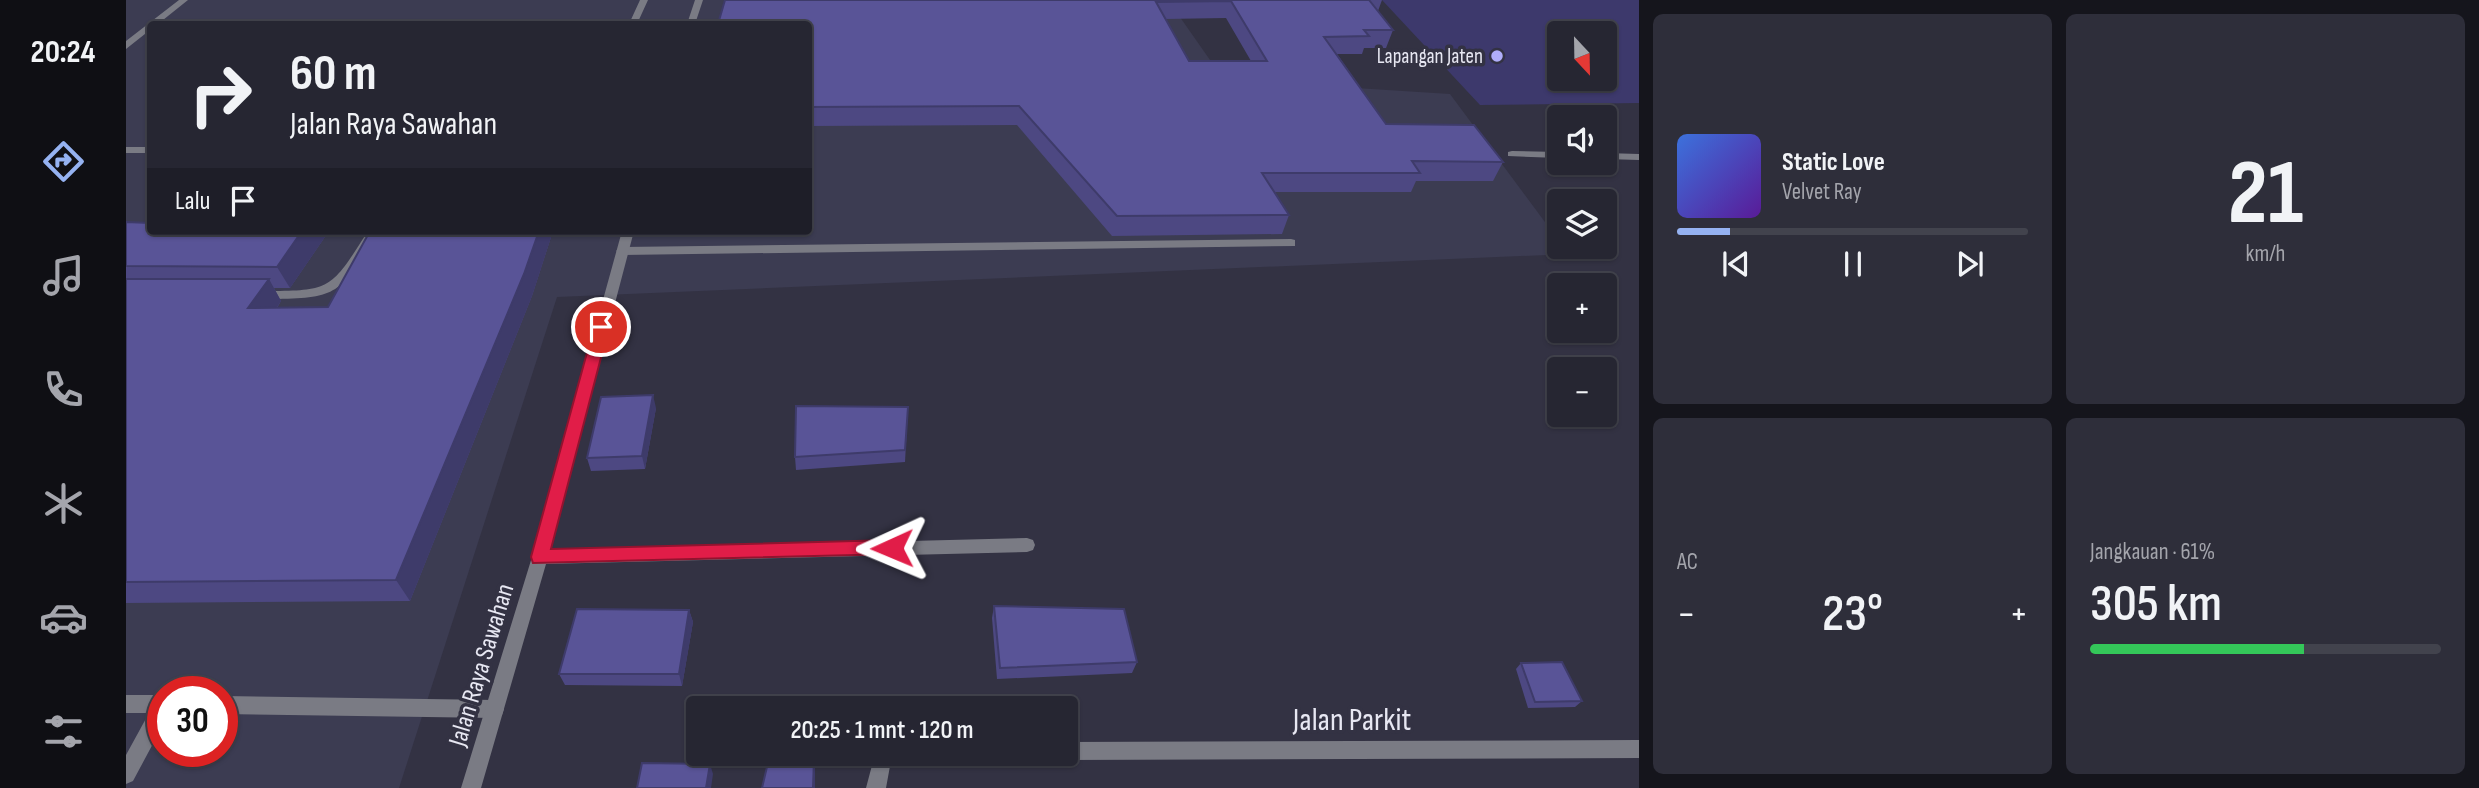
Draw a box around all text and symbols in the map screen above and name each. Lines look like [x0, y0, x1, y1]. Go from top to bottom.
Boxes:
north arrow [1547, 21, 1617, 91]
map controls [1547, 21, 1617, 427]
text: 20:24 [31, 33, 95, 72]
place label: Lapangan Jaten [1377, 44, 1483, 69]
text: 60 m [290, 45, 377, 104]
marker: Lapangan Jaten [1489, 48, 1505, 64]
icon: right [175, 49, 266, 140]
text: Jalan Raya Sawahan [290, 105, 497, 144]
button: sound [1547, 105, 1617, 175]
icon: directions [39, 137, 88, 186]
text: 21 [2228, 140, 2303, 249]
text: Static Love [1782, 147, 1885, 178]
text: Velvet Ray [1782, 178, 1862, 206]
icon: arrive [224, 182, 262, 220]
text: Lalu [175, 186, 210, 217]
button: layers [1547, 189, 1617, 259]
text: km/h [2246, 240, 2285, 268]
icon: previous [1717, 245, 1755, 283]
icon: pause [1834, 245, 1872, 283]
icon: next [1951, 245, 1989, 283]
icon: music [39, 251, 88, 300]
button: + [1547, 273, 1617, 343]
pin [571, 297, 631, 357]
icon: arrive [582, 308, 620, 346]
button: − [1547, 357, 1617, 427]
icon: phone [39, 365, 88, 414]
icon: climate [39, 479, 88, 528]
position arrow [855, 511, 929, 585]
text: Jangkauan · 61% [2090, 538, 2215, 566]
text: AC [1677, 548, 1698, 576]
text: 305 km [2090, 573, 2222, 636]
street label: Jalan Raya Sawahan [442, 580, 521, 751]
text: 23° [1822, 583, 1883, 646]
text: − [1677, 592, 1696, 637]
text: + [2009, 592, 2028, 637]
icon: car [39, 593, 88, 642]
speed limit sign: 30 [147, 676, 238, 767]
street label: Jalan Parkit [1292, 701, 1411, 740]
icon: filters [39, 707, 88, 756]
text: 20:25 · 1 mnt · 120 m [790, 715, 974, 746]

